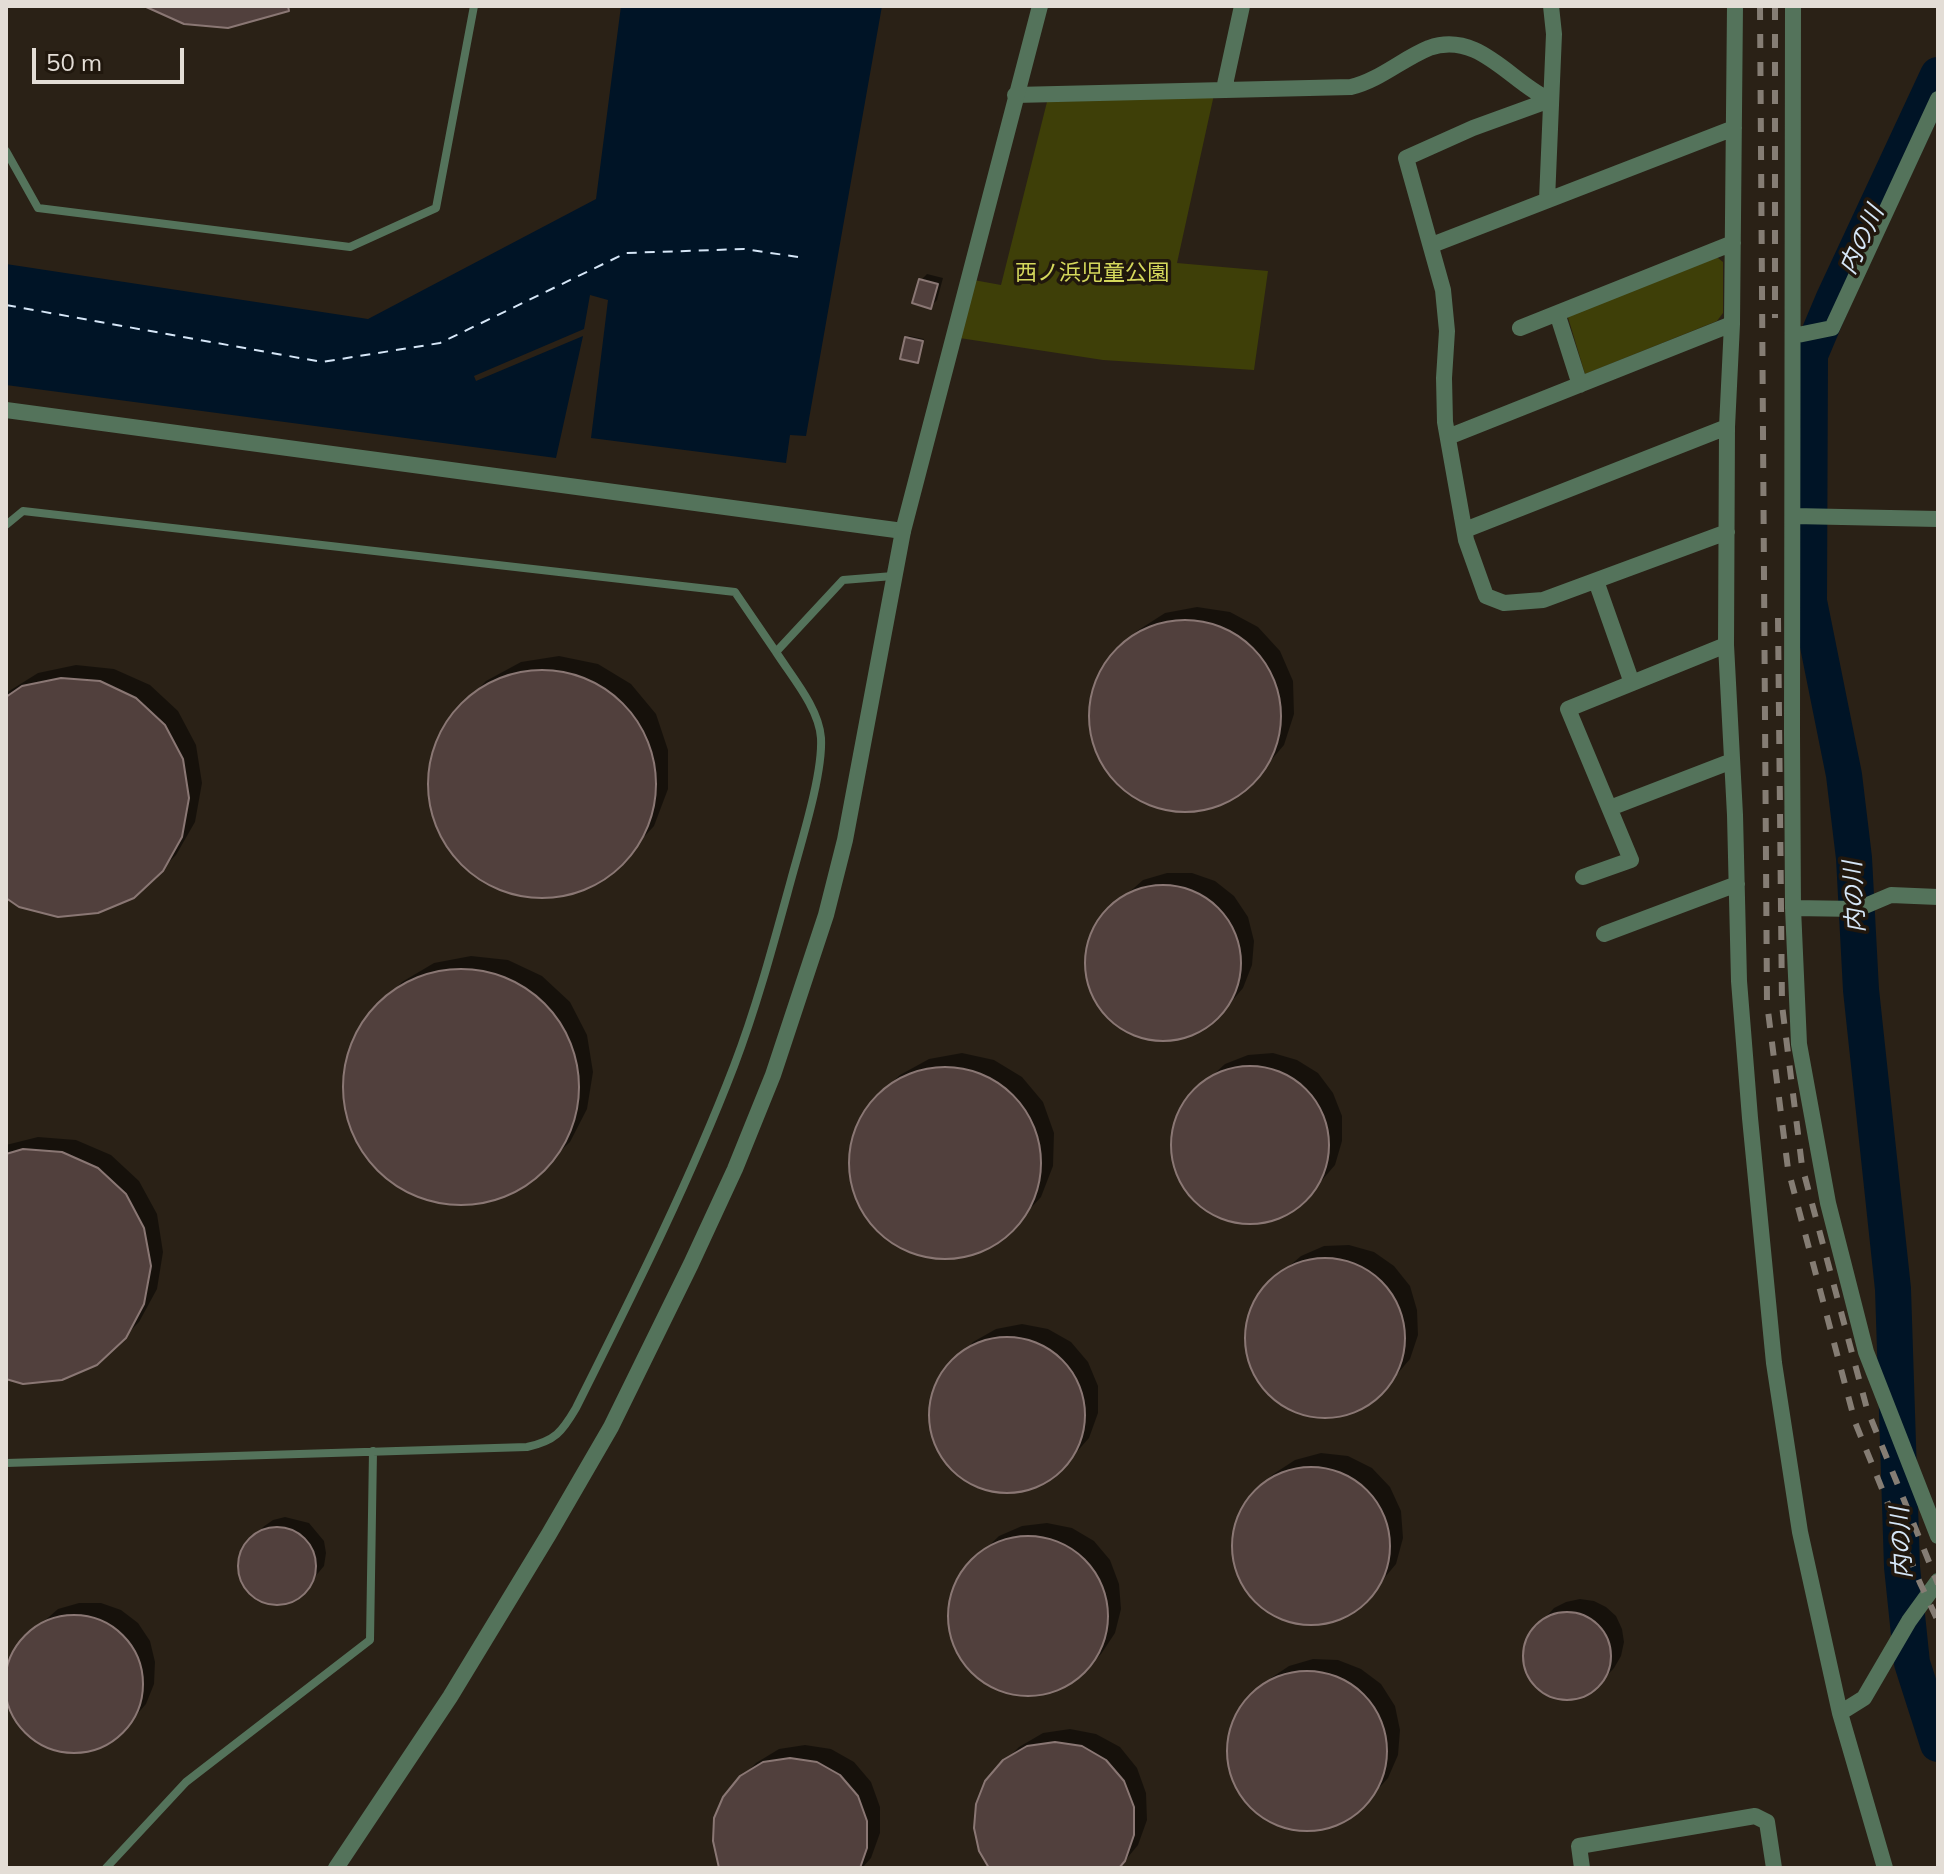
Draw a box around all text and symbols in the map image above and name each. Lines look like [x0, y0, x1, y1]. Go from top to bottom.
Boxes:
scale bar [36, 32, 188, 82]
text: 50 m [46, 47, 102, 77]
water label: 内の川 [1834, 201, 1890, 279]
park label: 西ノ浜児童公園 [1015, 260, 1169, 286]
water label: 内の川 [1839, 860, 1871, 934]
water label: 内の川 [1886, 1506, 1918, 1580]

